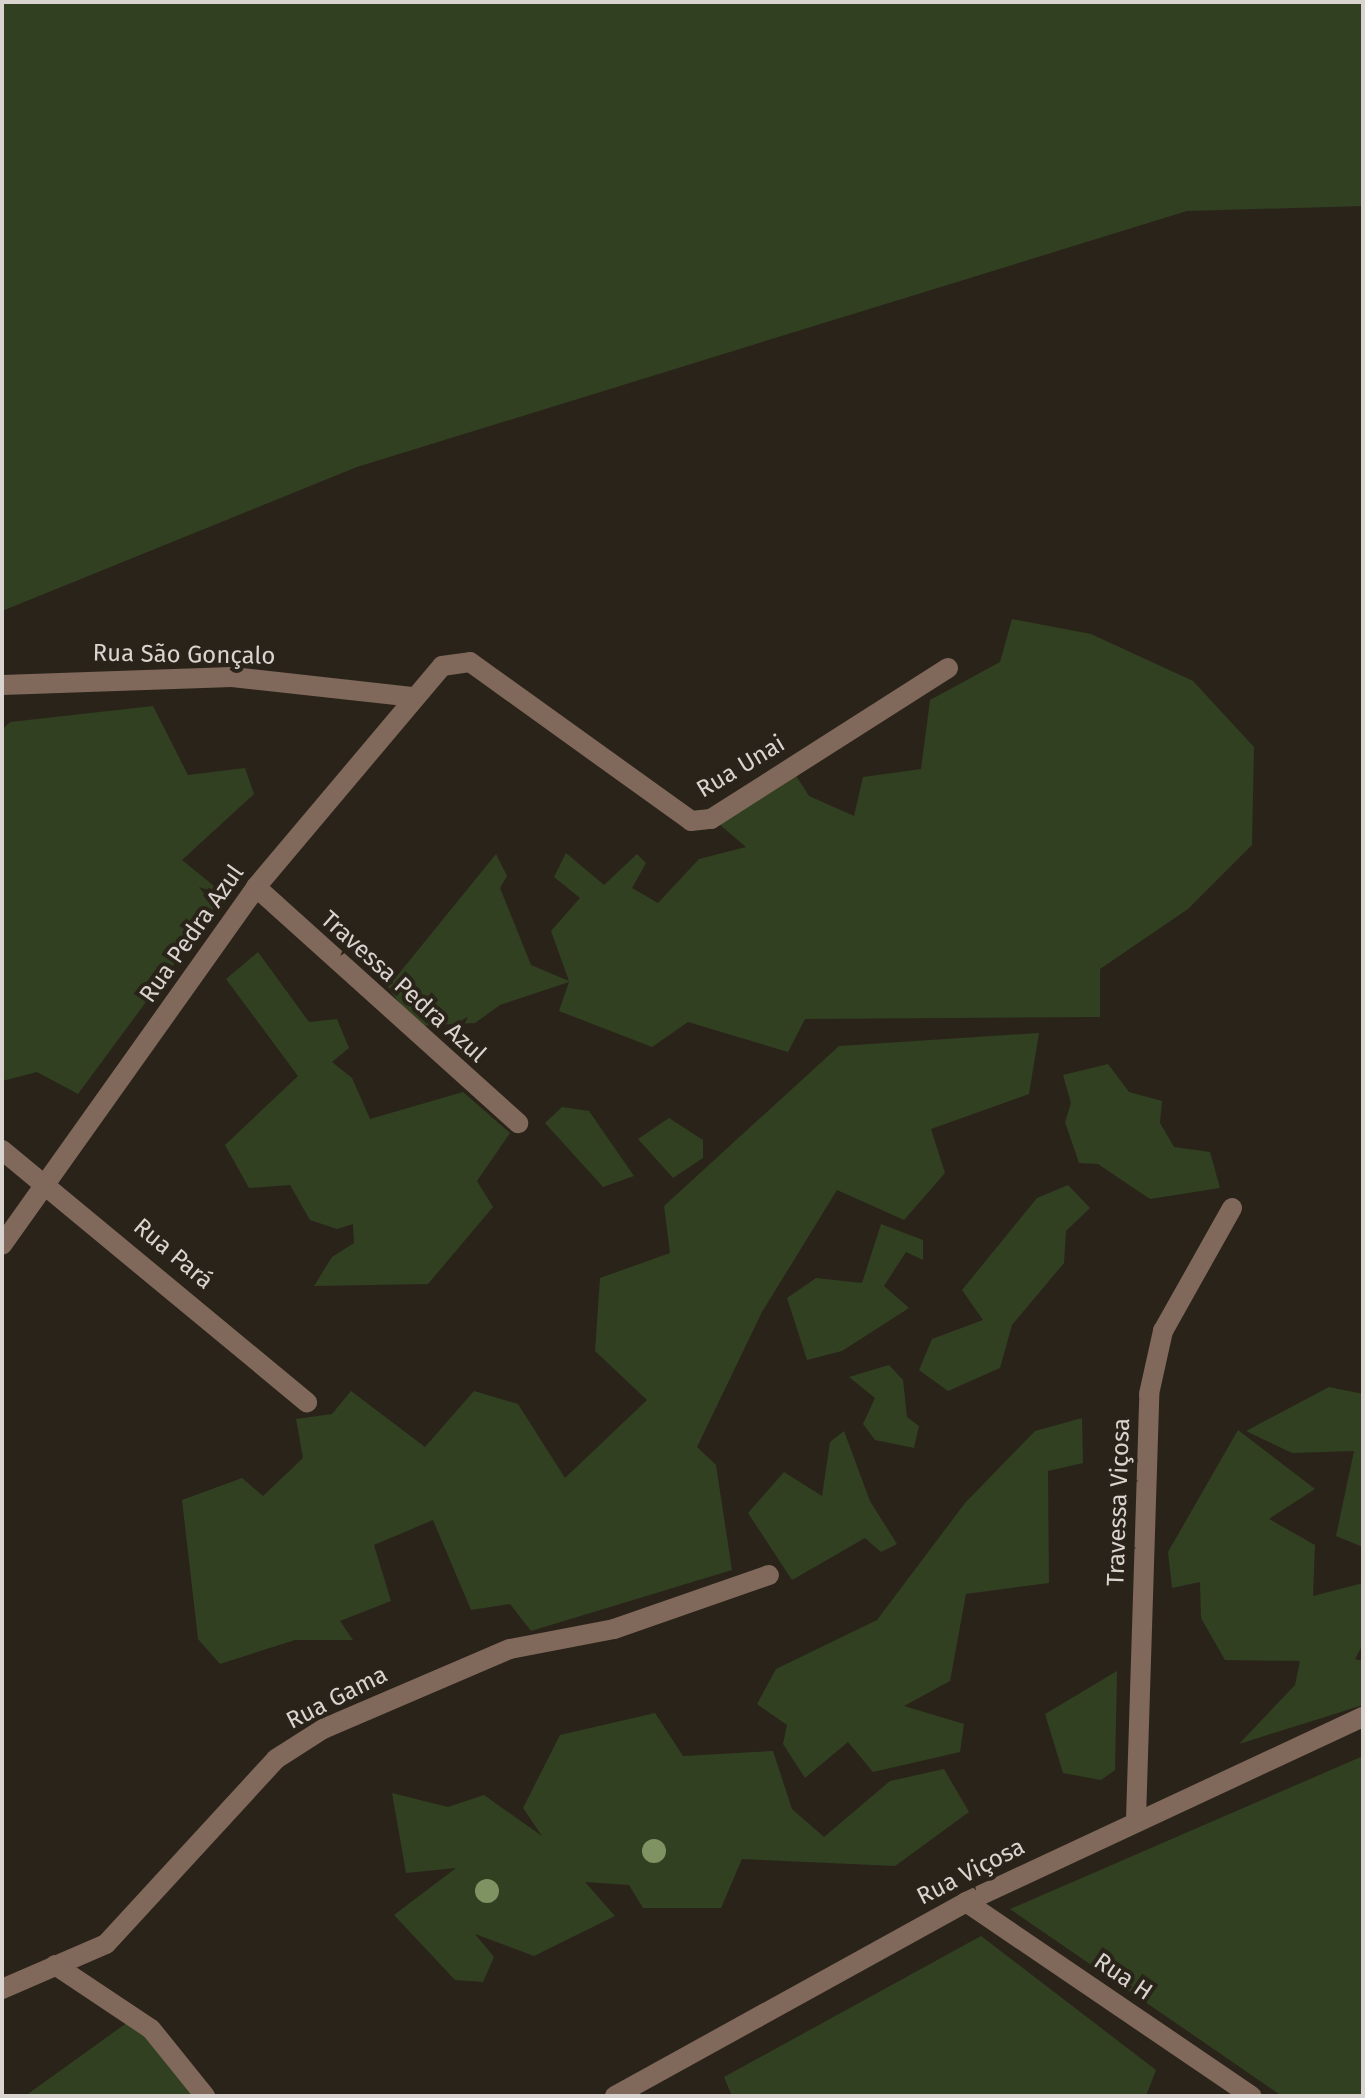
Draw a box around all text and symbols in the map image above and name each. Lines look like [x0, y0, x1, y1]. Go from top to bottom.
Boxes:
street label: Rua São Gonçalo [92, 639, 276, 671]
street label: Rua Unai [692, 730, 790, 804]
street label: Rua Pedra Azul [134, 860, 250, 1008]
street label: Travessa Pedra Azul [314, 905, 492, 1069]
street label: Rua Pará [127, 1212, 219, 1296]
street label: Travessa Viçosa [1102, 1418, 1136, 1586]
street label: Rua Gama [282, 1660, 392, 1736]
street label: Rua Viçosa [912, 1833, 1030, 1911]
street label: Rua H [1088, 1947, 1158, 2007]

